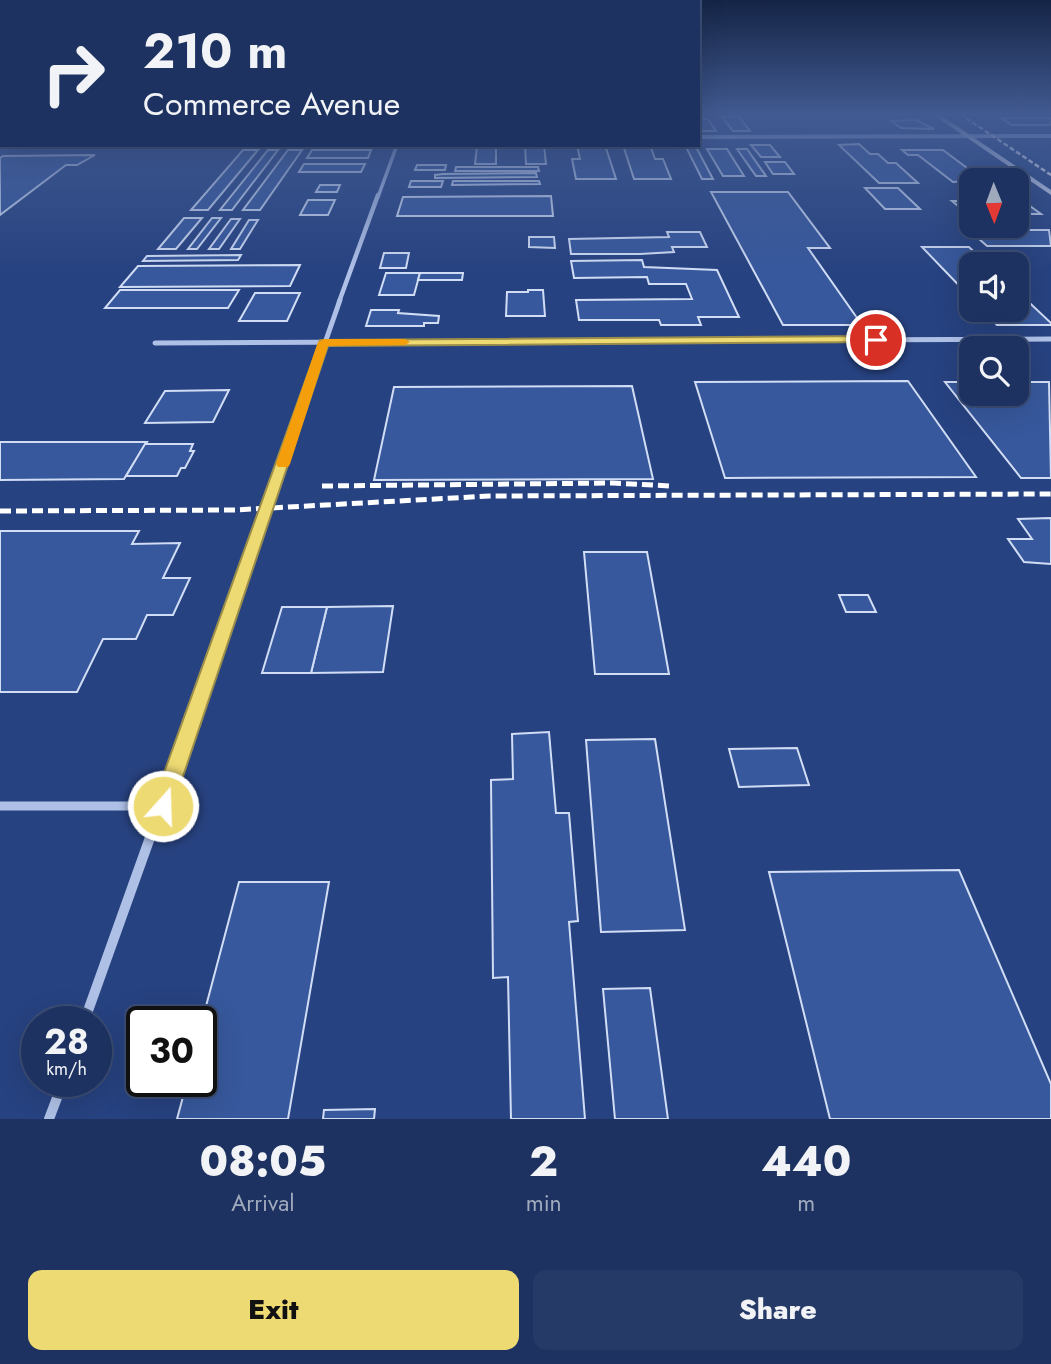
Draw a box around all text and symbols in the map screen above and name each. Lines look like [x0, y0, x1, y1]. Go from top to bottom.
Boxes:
text: 210 m [143, 16, 287, 86]
icon: right [28, 28, 119, 119]
text: Commerce Avenue [143, 81, 400, 127]
north arrow [959, 168, 1029, 238]
map controls [959, 168, 1029, 406]
button: sound [959, 252, 1029, 322]
pin [846, 310, 906, 370]
icon: arrive [857, 321, 895, 359]
button: search [959, 336, 1029, 406]
position arrow [126, 769, 200, 843]
speed limit sign: 30 [126, 1006, 217, 1097]
text: 28 [44, 1017, 89, 1067]
text: km/h [46, 1056, 87, 1082]
text: 08:05 [200, 1131, 326, 1192]
text: 2 [529, 1131, 558, 1192]
text: 440 [761, 1131, 851, 1192]
text: Arrival [231, 1186, 295, 1220]
text: min [526, 1186, 562, 1220]
text: m [797, 1186, 815, 1220]
button: Exit [28, 1270, 519, 1350]
button: Share [533, 1270, 1023, 1350]

